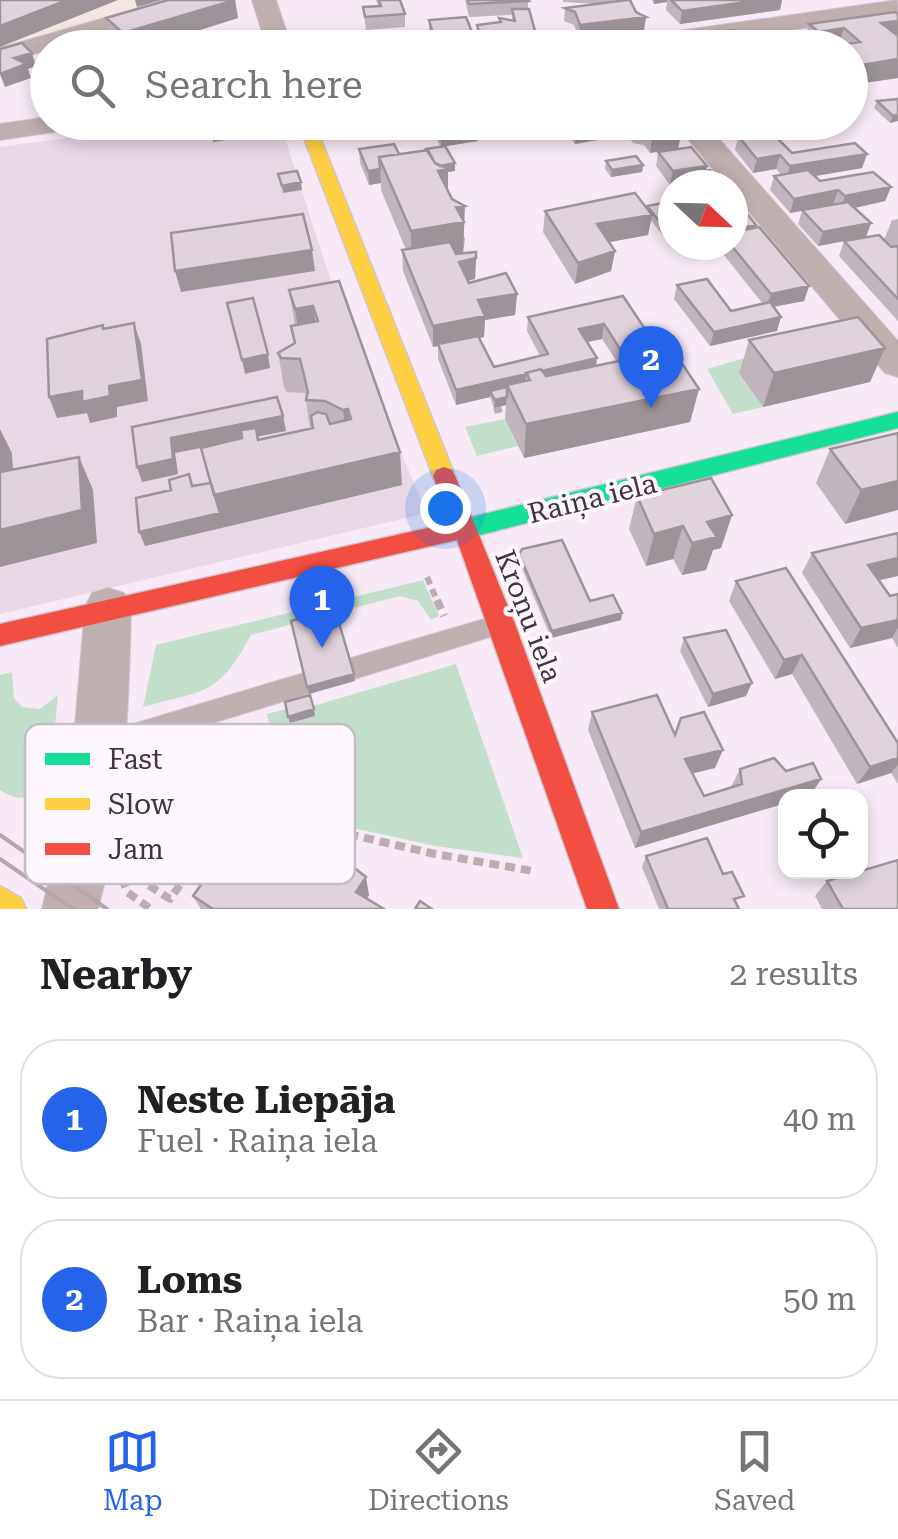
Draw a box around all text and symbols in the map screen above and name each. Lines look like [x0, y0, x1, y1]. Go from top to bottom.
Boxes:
search box [30, 30, 868, 140]
icon: search [65, 58, 120, 113]
text: Search here [145, 63, 363, 107]
north arrow [658, 170, 748, 260]
pin: 2 [618, 326, 684, 408]
street label: Raiņa iela [524, 467, 661, 533]
your location [420, 483, 471, 534]
street label: Kroņu iela [485, 545, 569, 688]
pin: 1 [290, 566, 354, 648]
legend [25, 724, 355, 884]
text: Fast [108, 743, 162, 776]
text: Slow [108, 788, 175, 821]
map controls [778, 789, 868, 879]
button: locate [778, 789, 868, 879]
text: Jam [108, 833, 164, 866]
text: Nearby [40, 950, 192, 999]
text: 2 results [730, 955, 858, 993]
text: Neste Liepāja [137, 1078, 395, 1122]
text: 1 [66, 1100, 83, 1138]
text: 40 m [783, 1100, 856, 1138]
text: Fuel · Raiņa iela [137, 1122, 378, 1160]
text: Loms [137, 1258, 242, 1302]
text: 2 [66, 1280, 83, 1318]
text: 50 m [783, 1280, 856, 1318]
text: Bar · Raiņa iela [137, 1302, 363, 1340]
tab: Map [103, 1424, 163, 1517]
tab: Directions [368, 1424, 509, 1517]
tab: Saved [714, 1424, 795, 1517]

